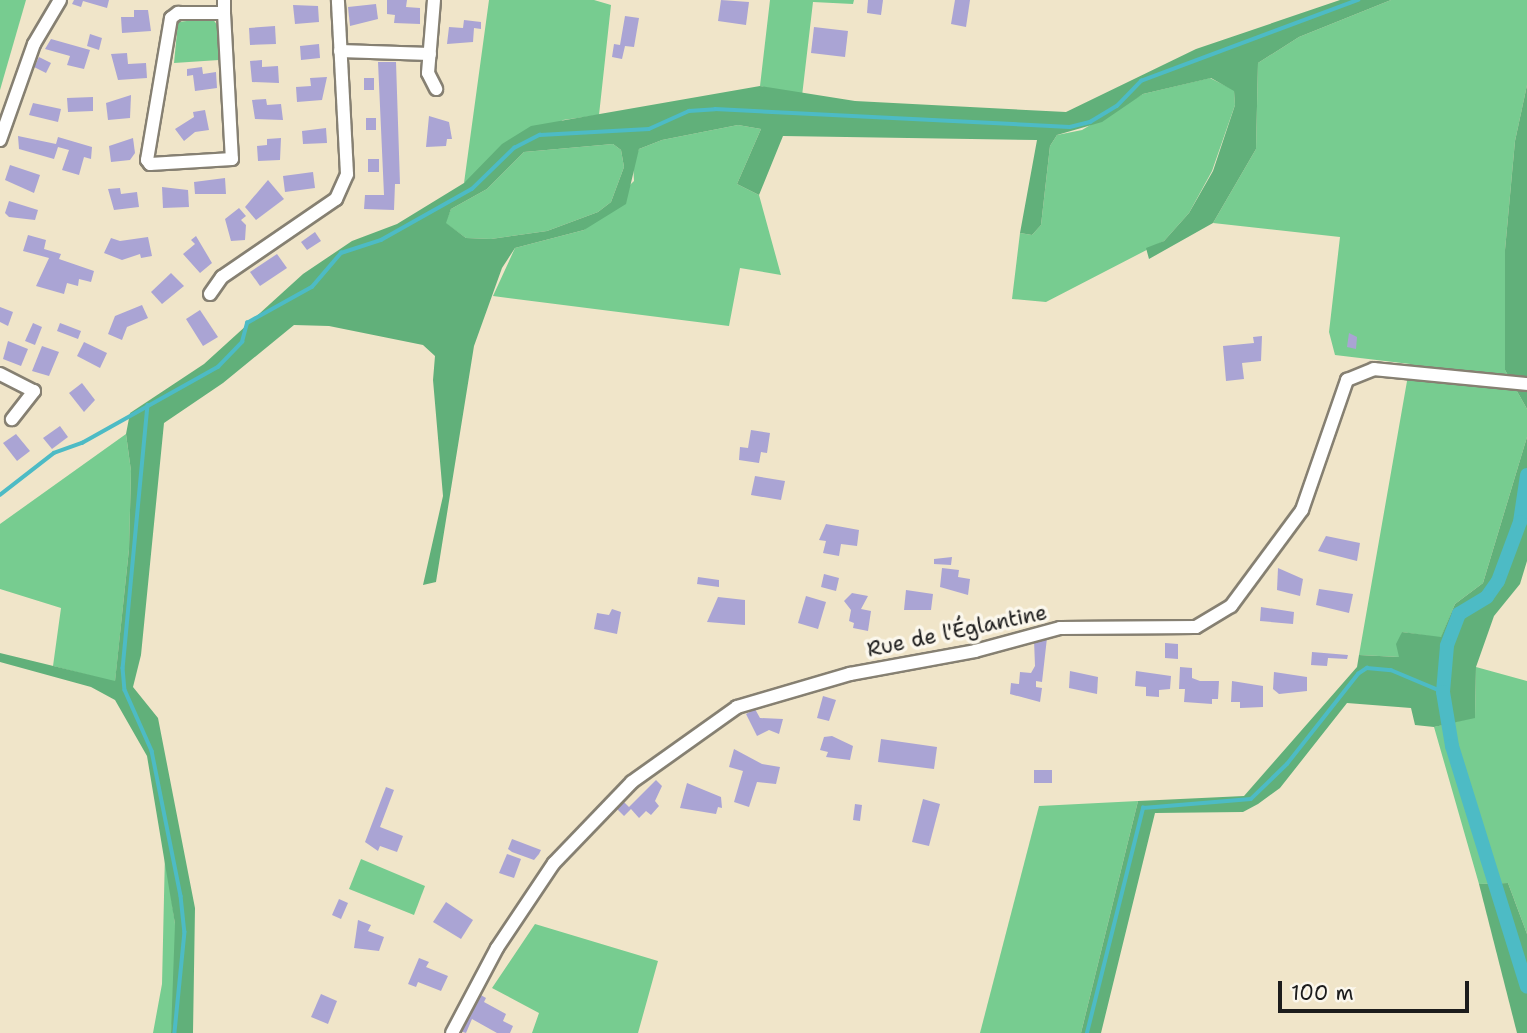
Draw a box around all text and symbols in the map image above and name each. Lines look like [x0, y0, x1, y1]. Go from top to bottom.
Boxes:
street label: Rue de l'Églantine [865, 600, 1049, 662]
scale bar [1282, 967, 1473, 1011]
text: 100 m [1291, 979, 1354, 1007]

